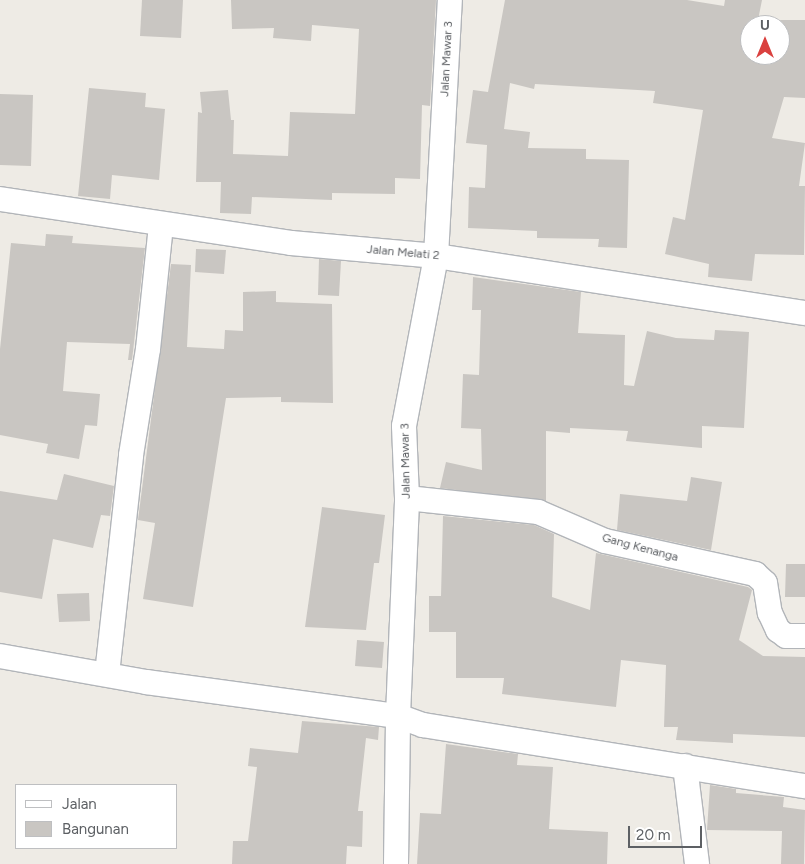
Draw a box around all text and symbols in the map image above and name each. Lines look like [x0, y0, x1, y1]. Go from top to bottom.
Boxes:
north arrow [740, 15, 790, 65]
text: U [760, 17, 770, 34]
street label: Jalan Mawar 3 [438, 21, 456, 97]
street label: Jalan Melati 2 [366, 243, 440, 263]
street label: Jalan Mawar 3 [398, 423, 414, 499]
street label: Gang Kenanga [600, 531, 680, 565]
legend [15, 784, 178, 849]
text: Jalan [62, 795, 97, 813]
scale bar [630, 816, 704, 848]
text: Bangunan [62, 820, 129, 838]
text: 20 m [636, 826, 670, 844]

